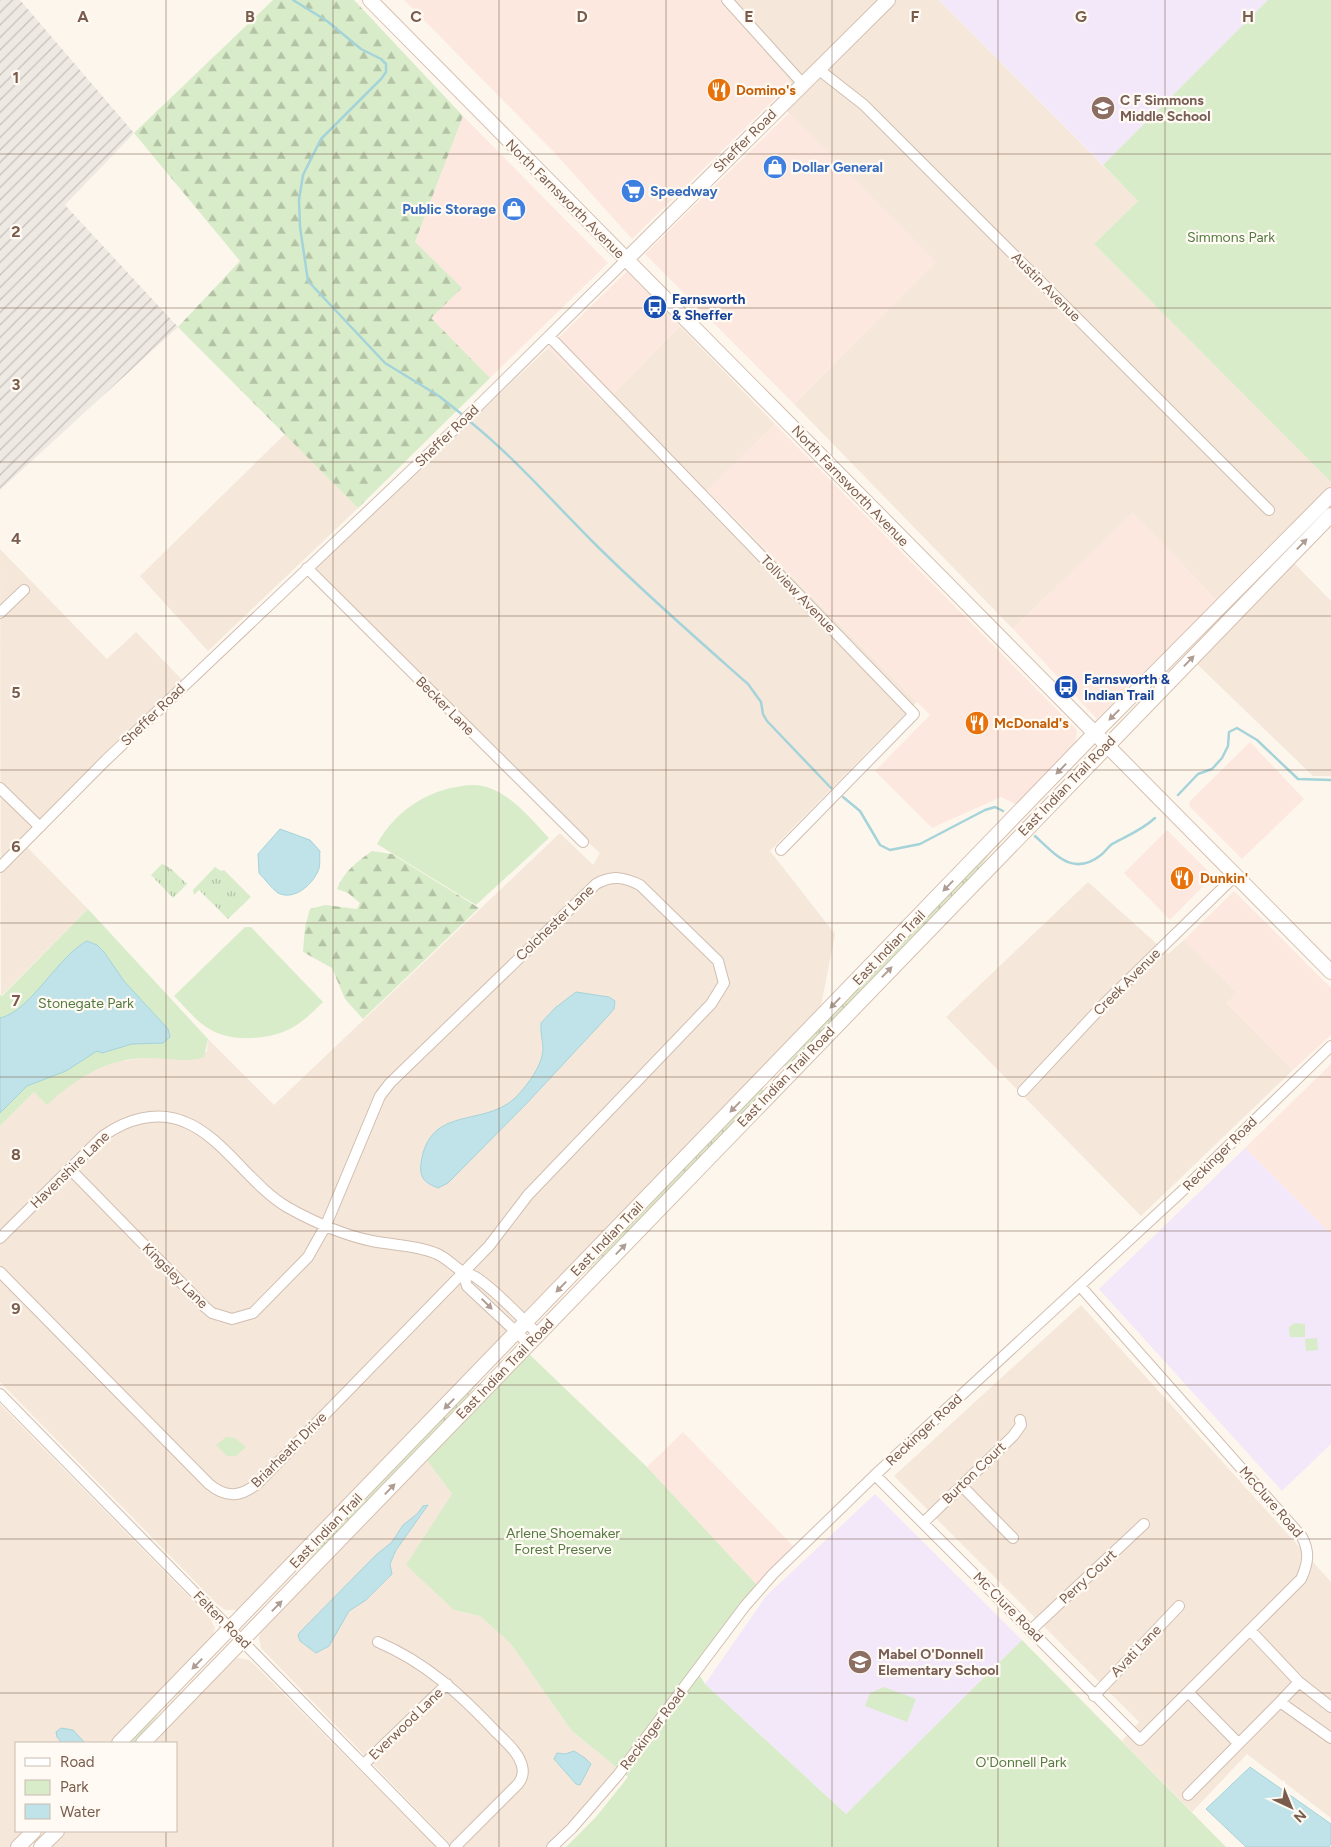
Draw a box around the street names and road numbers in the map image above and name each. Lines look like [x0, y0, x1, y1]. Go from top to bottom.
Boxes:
street label: Sheffer Road [710, 106, 780, 176]
street label: North Farnsworth Avenue [502, 136, 628, 262]
street label: Austin Avenue [1008, 249, 1084, 325]
street label: Sheffer Road [411, 401, 483, 471]
street label: North Farnsworth Avenue [788, 422, 912, 550]
street label: Tollview Avenue [757, 552, 839, 636]
street label: Becker Lane [412, 673, 478, 739]
street label: Sheffer Road [117, 680, 189, 750]
street label: East Indian Trail Road [1015, 732, 1119, 840]
street label: Colchester Lane [512, 881, 598, 964]
street label: East Indian Trail [849, 907, 929, 989]
street label: Creek Avenue [1090, 945, 1164, 1019]
street label: East Indian Trail Road [734, 1023, 838, 1131]
street label: Reckinger Road [1179, 1113, 1261, 1195]
street label: Havenshire Lane [27, 1128, 113, 1212]
street label: East Indian Trail [567, 1198, 647, 1280]
street label: Kingsley Lane [139, 1240, 212, 1313]
street label: East Indian Trail Road [453, 1315, 557, 1423]
street label: Reckinger Road [882, 1390, 966, 1470]
street label: Briarheath Drive [248, 1408, 331, 1491]
street label: Burton Court [939, 1438, 1009, 1508]
street label: McClure Road [1236, 1463, 1306, 1541]
street label: East Indian Trail [286, 1490, 366, 1572]
street label: Perry Court [1056, 1546, 1120, 1608]
street label: Mc Clure Road [969, 1568, 1047, 1646]
street label: Felten Road [190, 1588, 254, 1652]
street label: Avati Lane [1107, 1621, 1165, 1680]
street label: Everwood Lane [365, 1684, 447, 1764]
street label: Reckinger Road [617, 1685, 689, 1773]

